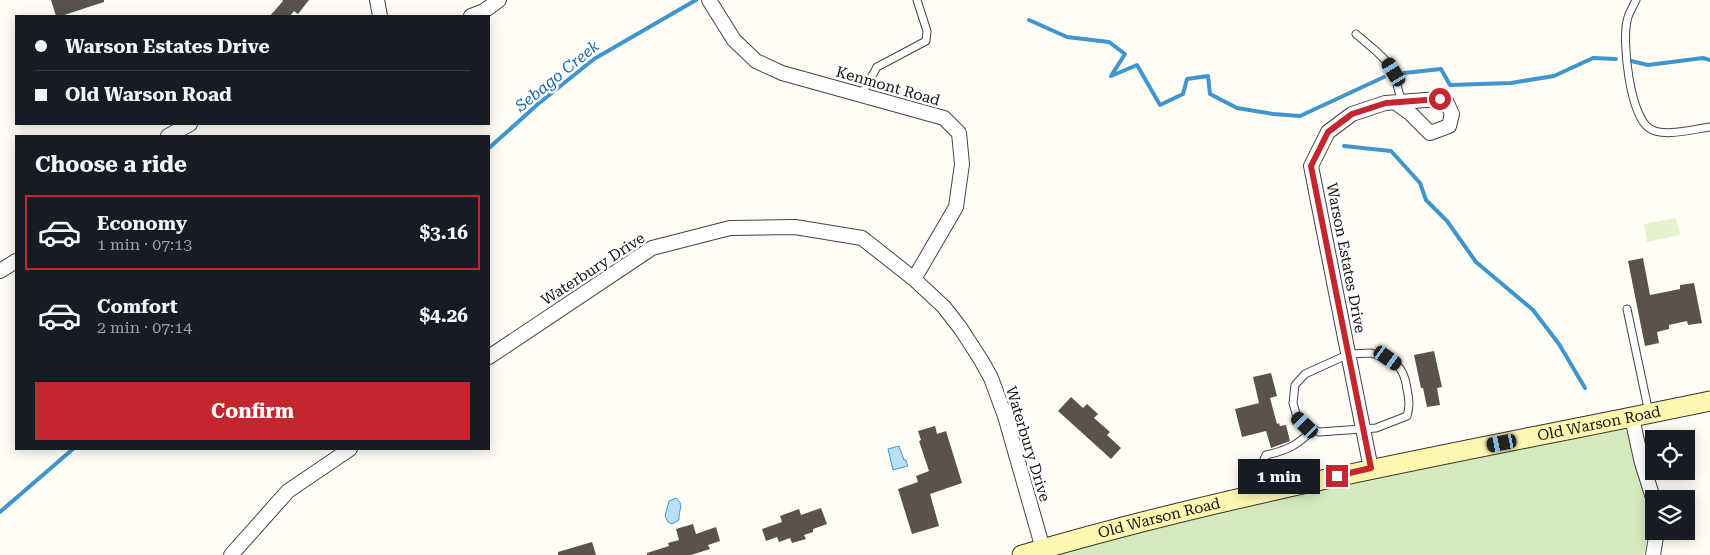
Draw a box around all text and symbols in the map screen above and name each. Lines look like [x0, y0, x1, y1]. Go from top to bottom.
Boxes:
text: Warson Estates Drive [65, 35, 270, 58]
water label: Sebago Creek [510, 36, 603, 116]
car [1379, 55, 1408, 89]
street label: Kenmont Road [834, 63, 942, 110]
text: Old Warson Road [65, 83, 232, 106]
route start [1429, 88, 1451, 110]
text: Choose a ride [35, 152, 187, 177]
street label: Warson Estates Drive [1323, 181, 1369, 335]
icon: car [37, 210, 82, 255]
text: Economy [97, 212, 187, 235]
text: $3.16 [419, 221, 468, 244]
street label: Waterbury Drive [538, 229, 648, 309]
text: 1 min · 07:13 [97, 235, 192, 254]
icon: car [37, 293, 82, 338]
text: Comfort [97, 295, 178, 318]
text: $4.26 [419, 304, 468, 327]
text: 2 min · 07:14 [97, 318, 192, 337]
car [1371, 343, 1404, 373]
button: Confirm [35, 382, 470, 440]
street label: Waterbury Drive [1002, 384, 1054, 504]
street label: Old Warson Road [1536, 402, 1663, 445]
car [1289, 409, 1321, 441]
map controls [1645, 430, 1695, 540]
button: locate [1645, 430, 1695, 480]
car [1485, 433, 1518, 453]
callout: 1 min [1237, 458, 1320, 494]
route end [1326, 465, 1348, 487]
text: 1 min [1257, 467, 1301, 486]
button: layers [1645, 490, 1695, 540]
street label: Old Warson Road [1096, 494, 1222, 542]

